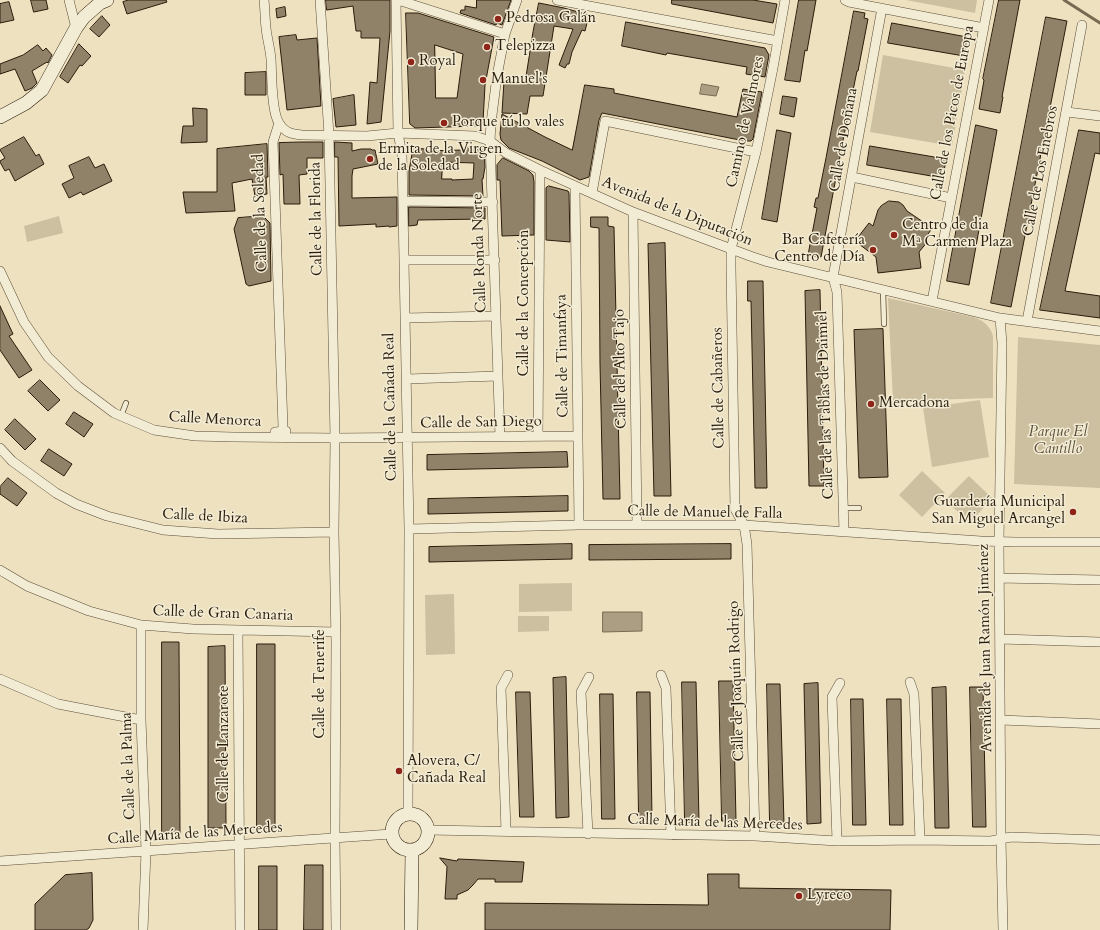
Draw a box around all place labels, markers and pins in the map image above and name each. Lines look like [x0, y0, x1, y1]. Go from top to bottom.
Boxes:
place label: Pedrosa Galán [506, 10, 596, 28]
marker: Pedrosa Galán [493, 14, 503, 24]
place label: Telepizza [495, 38, 556, 56]
marker: Telepizza [482, 42, 492, 52]
place label: Royal [419, 53, 456, 71]
marker: Royal [406, 57, 416, 67]
place label: Manuel's [491, 71, 547, 89]
marker: Manuel's [478, 75, 488, 85]
place label: Porque tú lo vales [452, 114, 564, 132]
marker: Porque tú lo vales [439, 118, 449, 128]
place label: Ermita de la Virgen de la Soledad [378, 141, 502, 176]
marker: Ermita de la Virgen de la Soledad [365, 154, 375, 164]
place label: Centro de dia Mª Carmen Plaza [902, 217, 1012, 252]
marker: Centro de dia Mª Carmen Plaza [889, 230, 899, 240]
place label: Bar Cafetería Centro de Día [774, 232, 865, 267]
marker: Bar Cafetería Centro de Día [868, 245, 878, 255]
place label: Mercadona [879, 395, 950, 413]
marker: Mercadona [866, 399, 876, 409]
place label: Guardería Municipal San Miguel Arcangel [932, 494, 1065, 529]
marker: Guardería Municipal San Miguel Arcangel [1068, 507, 1078, 517]
place label: Alovera, C/ Cañada Real [407, 753, 486, 788]
marker: Alovera, C/ Cañada Real [394, 766, 404, 776]
place label: Lyreco [807, 887, 851, 905]
marker: Lyreco [794, 891, 804, 901]

